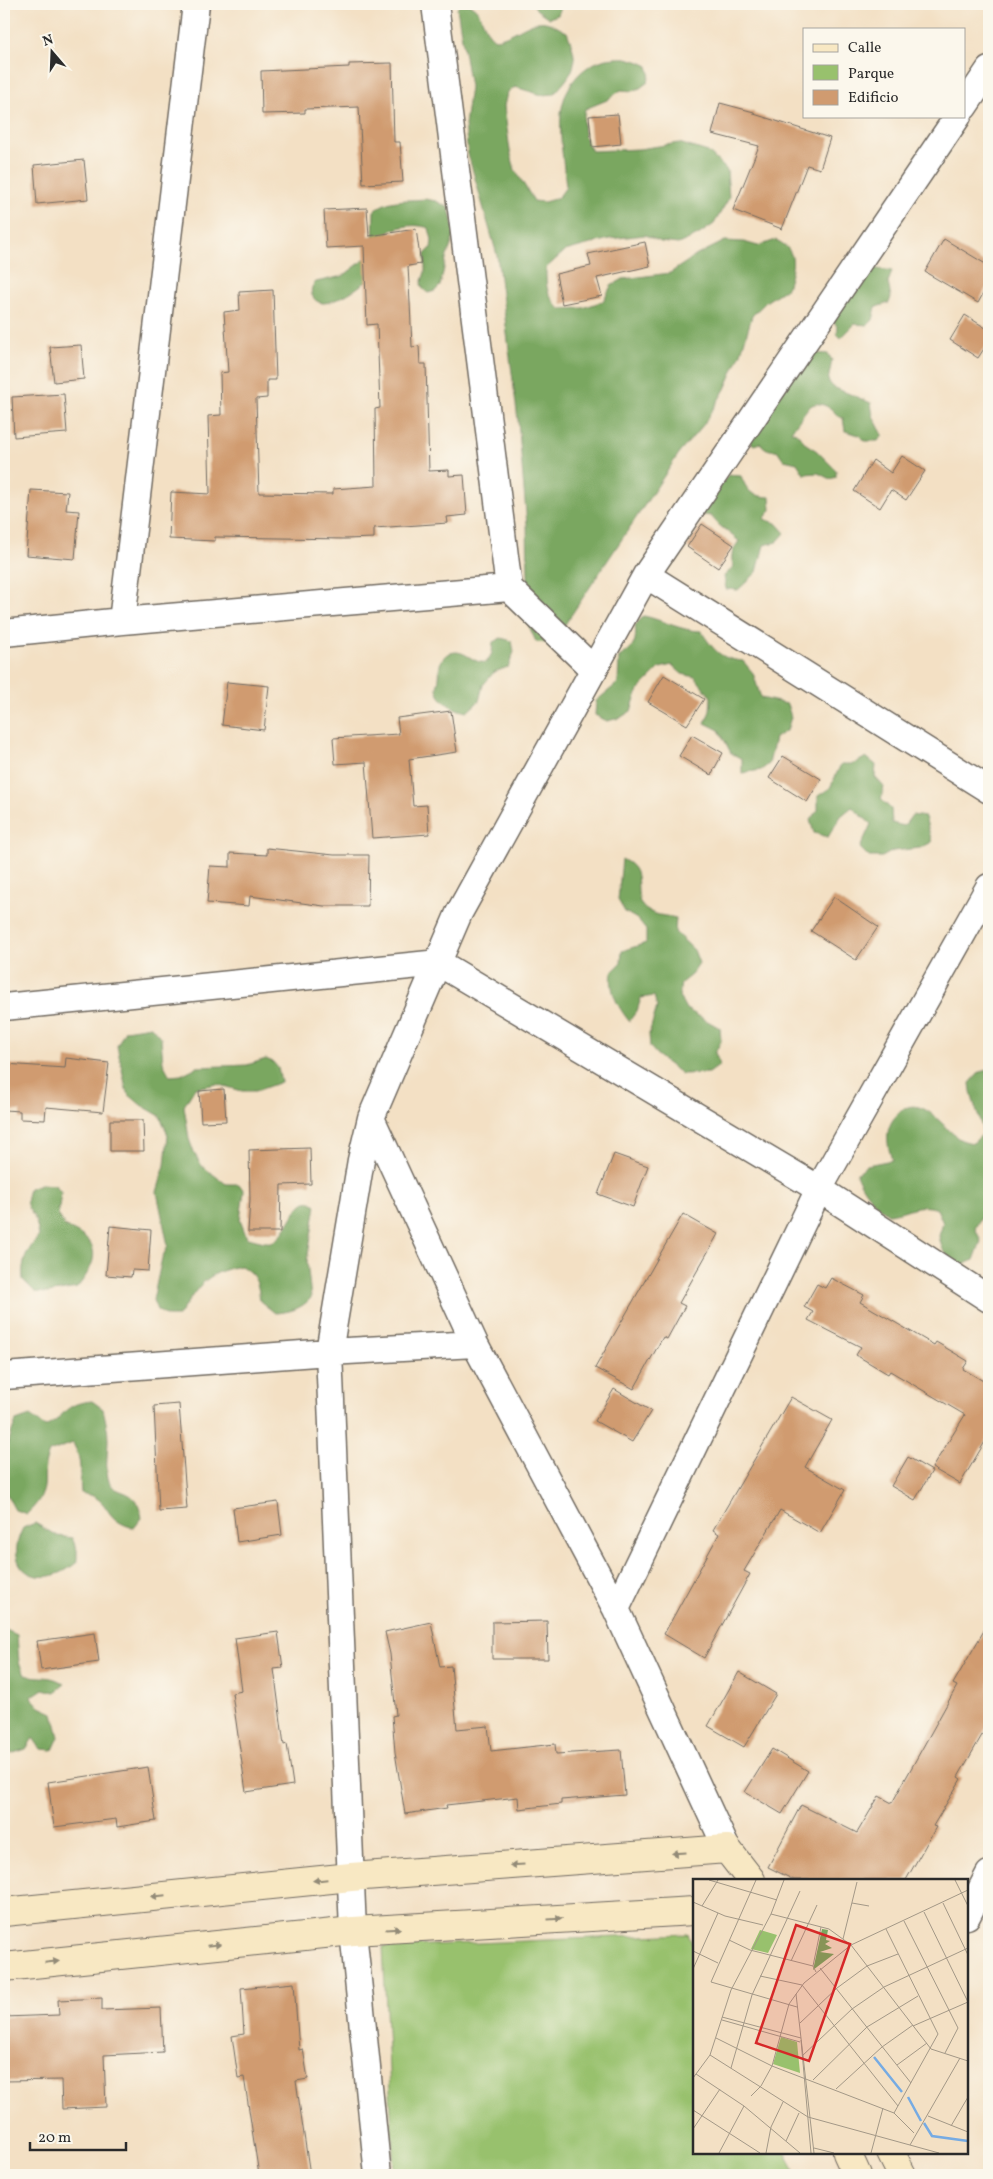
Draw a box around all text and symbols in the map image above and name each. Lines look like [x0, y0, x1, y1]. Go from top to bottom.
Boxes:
north arrow [28, 28, 78, 78]
legend [803, 28, 966, 118]
text: N [40, 30, 56, 52]
text: Calle [848, 38, 881, 59]
text: Parque [848, 64, 894, 85]
text: Edificio [848, 88, 899, 109]
one-way arrow [671, 1849, 687, 1857]
one-way arrow [509, 1861, 525, 1869]
one-way arrow [312, 1876, 328, 1884]
inset map [693, 1879, 968, 2154]
one-way arrow [150, 1892, 166, 1900]
one-way arrow [548, 1915, 564, 1923]
one-way arrow [385, 1924, 401, 1932]
one-way arrow [206, 1941, 222, 1949]
one-way arrow [45, 1958, 61, 1966]
scale bar [30, 2119, 126, 2151]
text: 20 m [38, 2128, 71, 2149]

